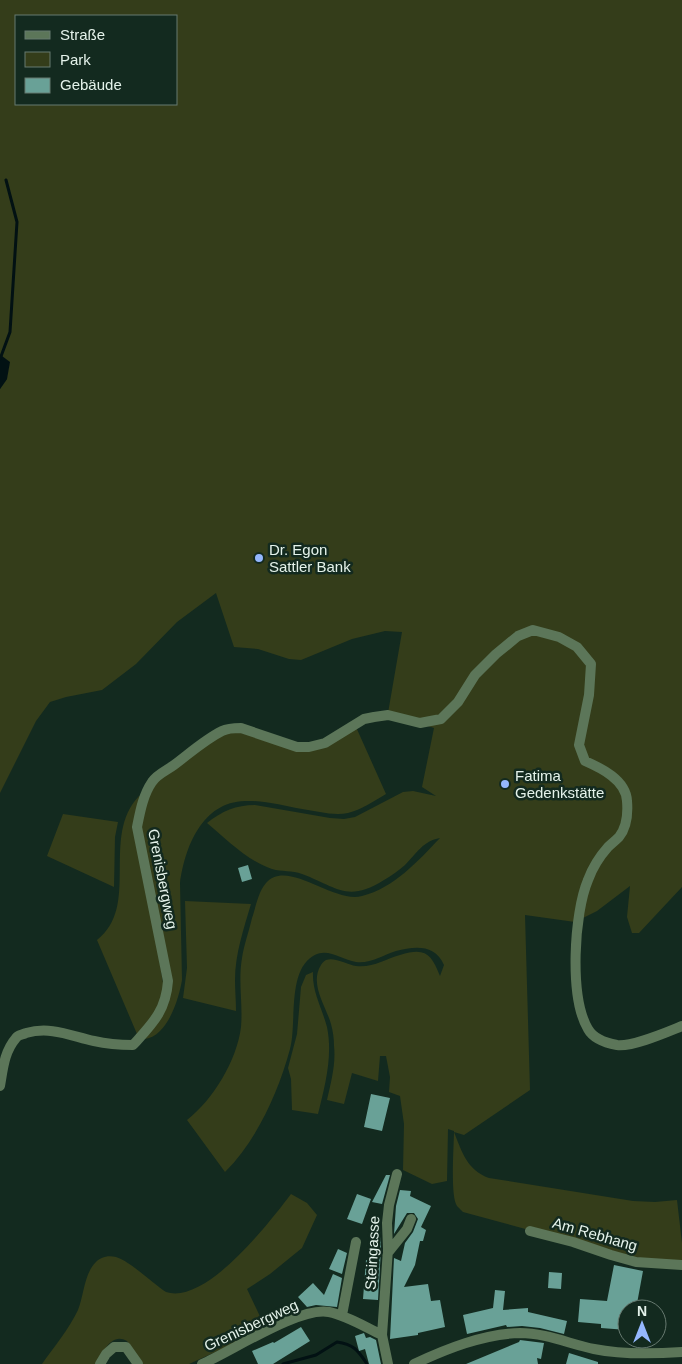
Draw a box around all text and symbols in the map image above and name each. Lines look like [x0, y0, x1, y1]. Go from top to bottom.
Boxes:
legend [15, 15, 178, 105]
text: Straße [60, 26, 105, 43]
text: Park [60, 51, 91, 68]
text: Gebäude [60, 76, 122, 93]
place label: Dr. Egon Sattler Bank [269, 541, 351, 575]
marker: Dr. Egon Sattler Bank [253, 552, 265, 564]
place label: Fatima Gedenkstätte [515, 767, 604, 801]
marker: Fatima Gedenkstätte [499, 778, 511, 790]
street label: Grenisbergweg [145, 827, 181, 931]
street label: Am Rebhang [551, 1214, 639, 1254]
street label: Steingasse [362, 1215, 382, 1291]
street label: Grenisbergweg [201, 1296, 301, 1354]
north arrow [617, 1299, 667, 1349]
text: N [637, 1303, 647, 1319]

